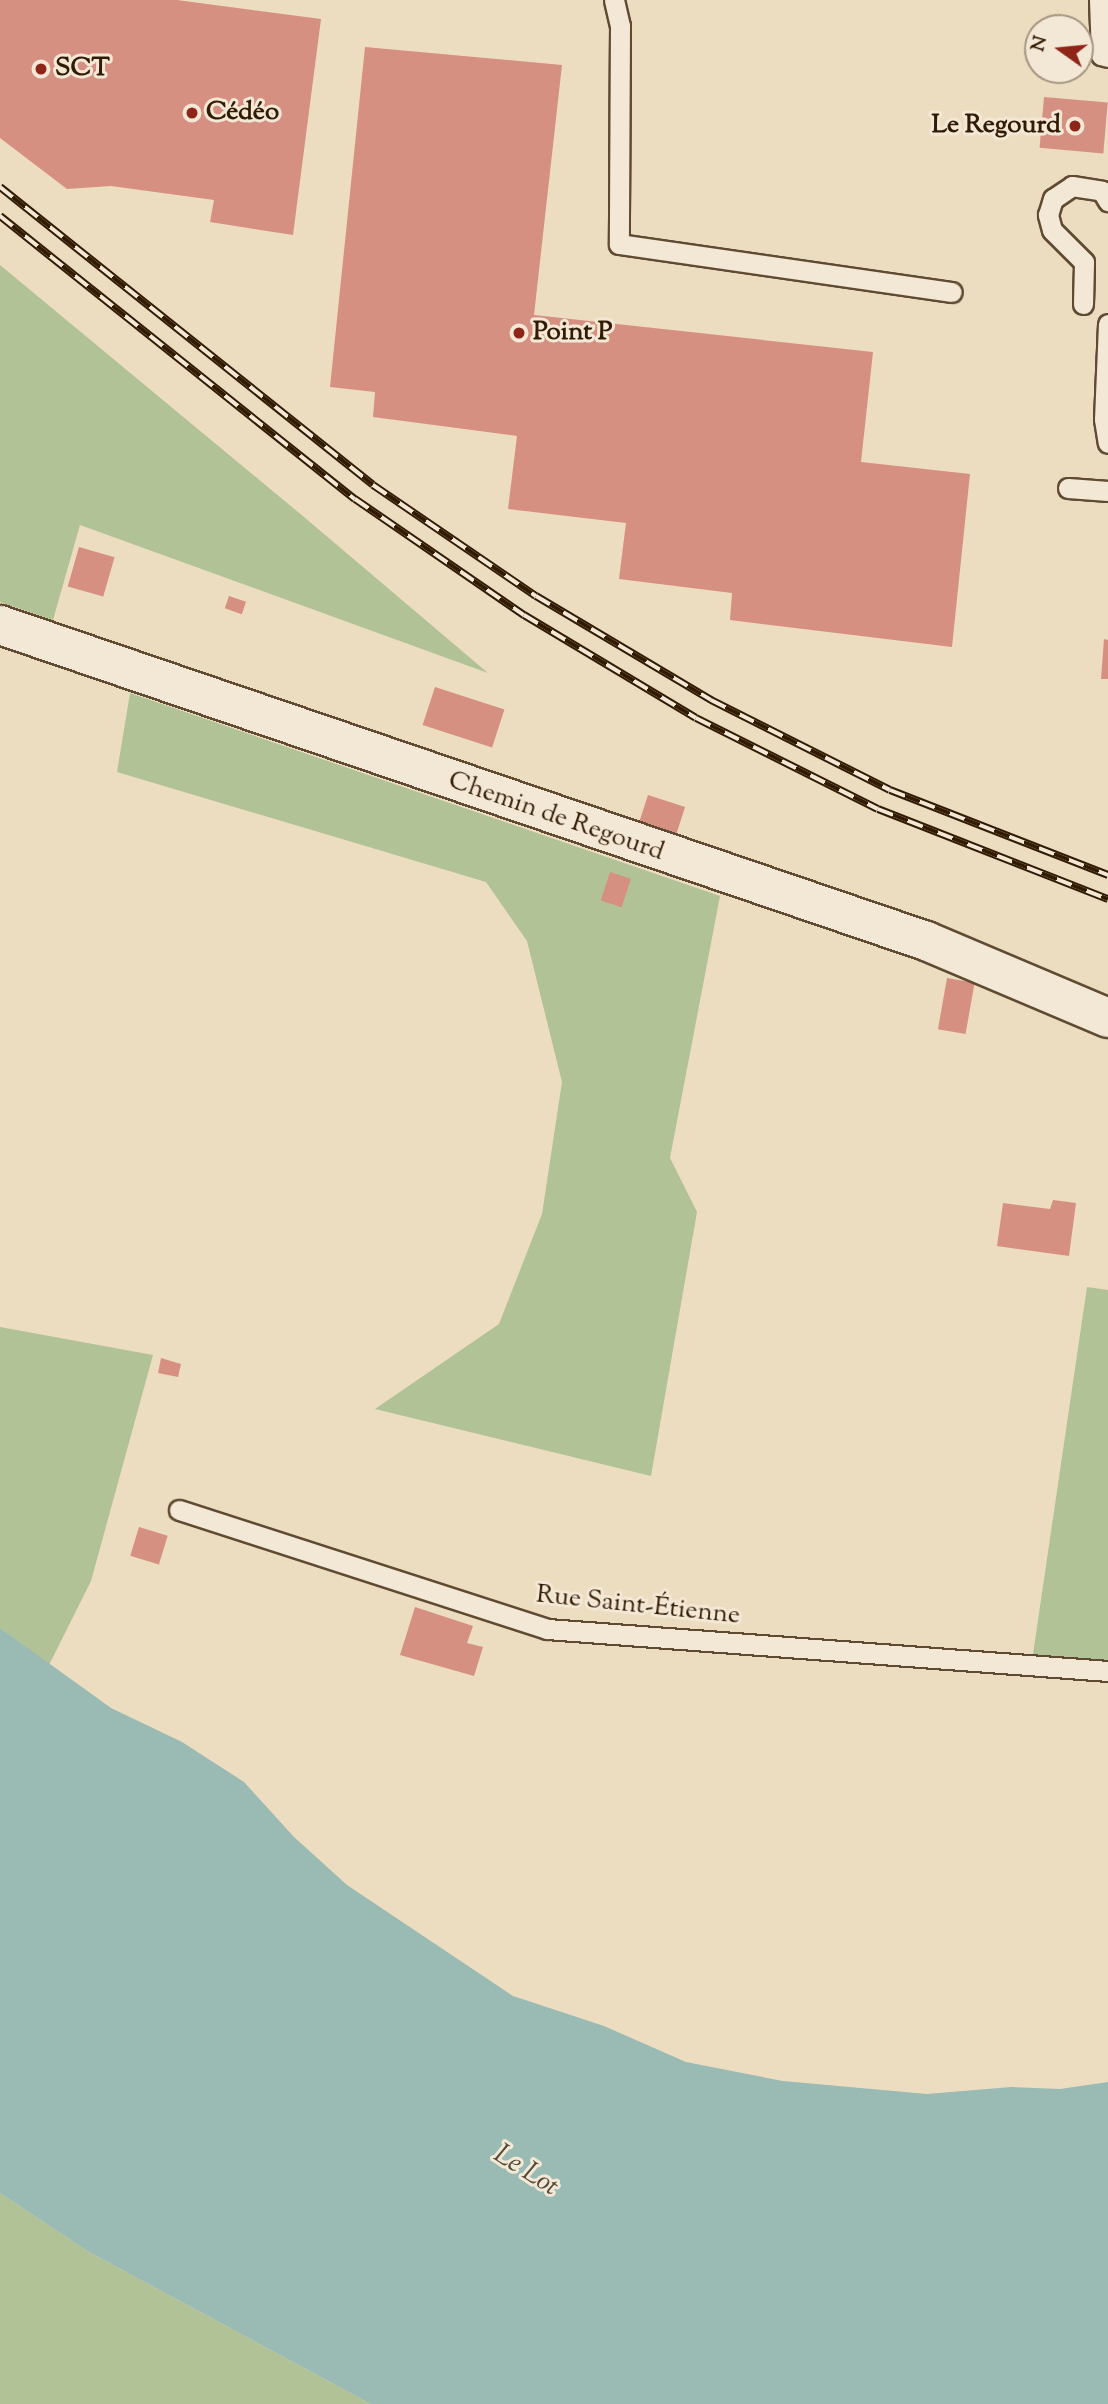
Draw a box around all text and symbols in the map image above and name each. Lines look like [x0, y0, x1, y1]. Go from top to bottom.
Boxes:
north arrow [1024, 14, 1094, 84]
text: N [1025, 33, 1055, 55]
place label: SCT [55, 53, 110, 85]
marker: SCT [33, 61, 49, 77]
place label: Cédéo [206, 97, 279, 129]
marker: Cédéo [184, 105, 200, 121]
place label: Le Regourd [931, 110, 1061, 142]
marker: Le Regourd [1067, 118, 1083, 134]
place label: Point P [533, 317, 612, 349]
marker: Point P [511, 325, 527, 341]
street label: Chemin de Regourd [444, 765, 668, 869]
street label: Rue Saint-Étienne [535, 1580, 741, 1632]
water label: Le Lot [487, 2138, 565, 2204]

